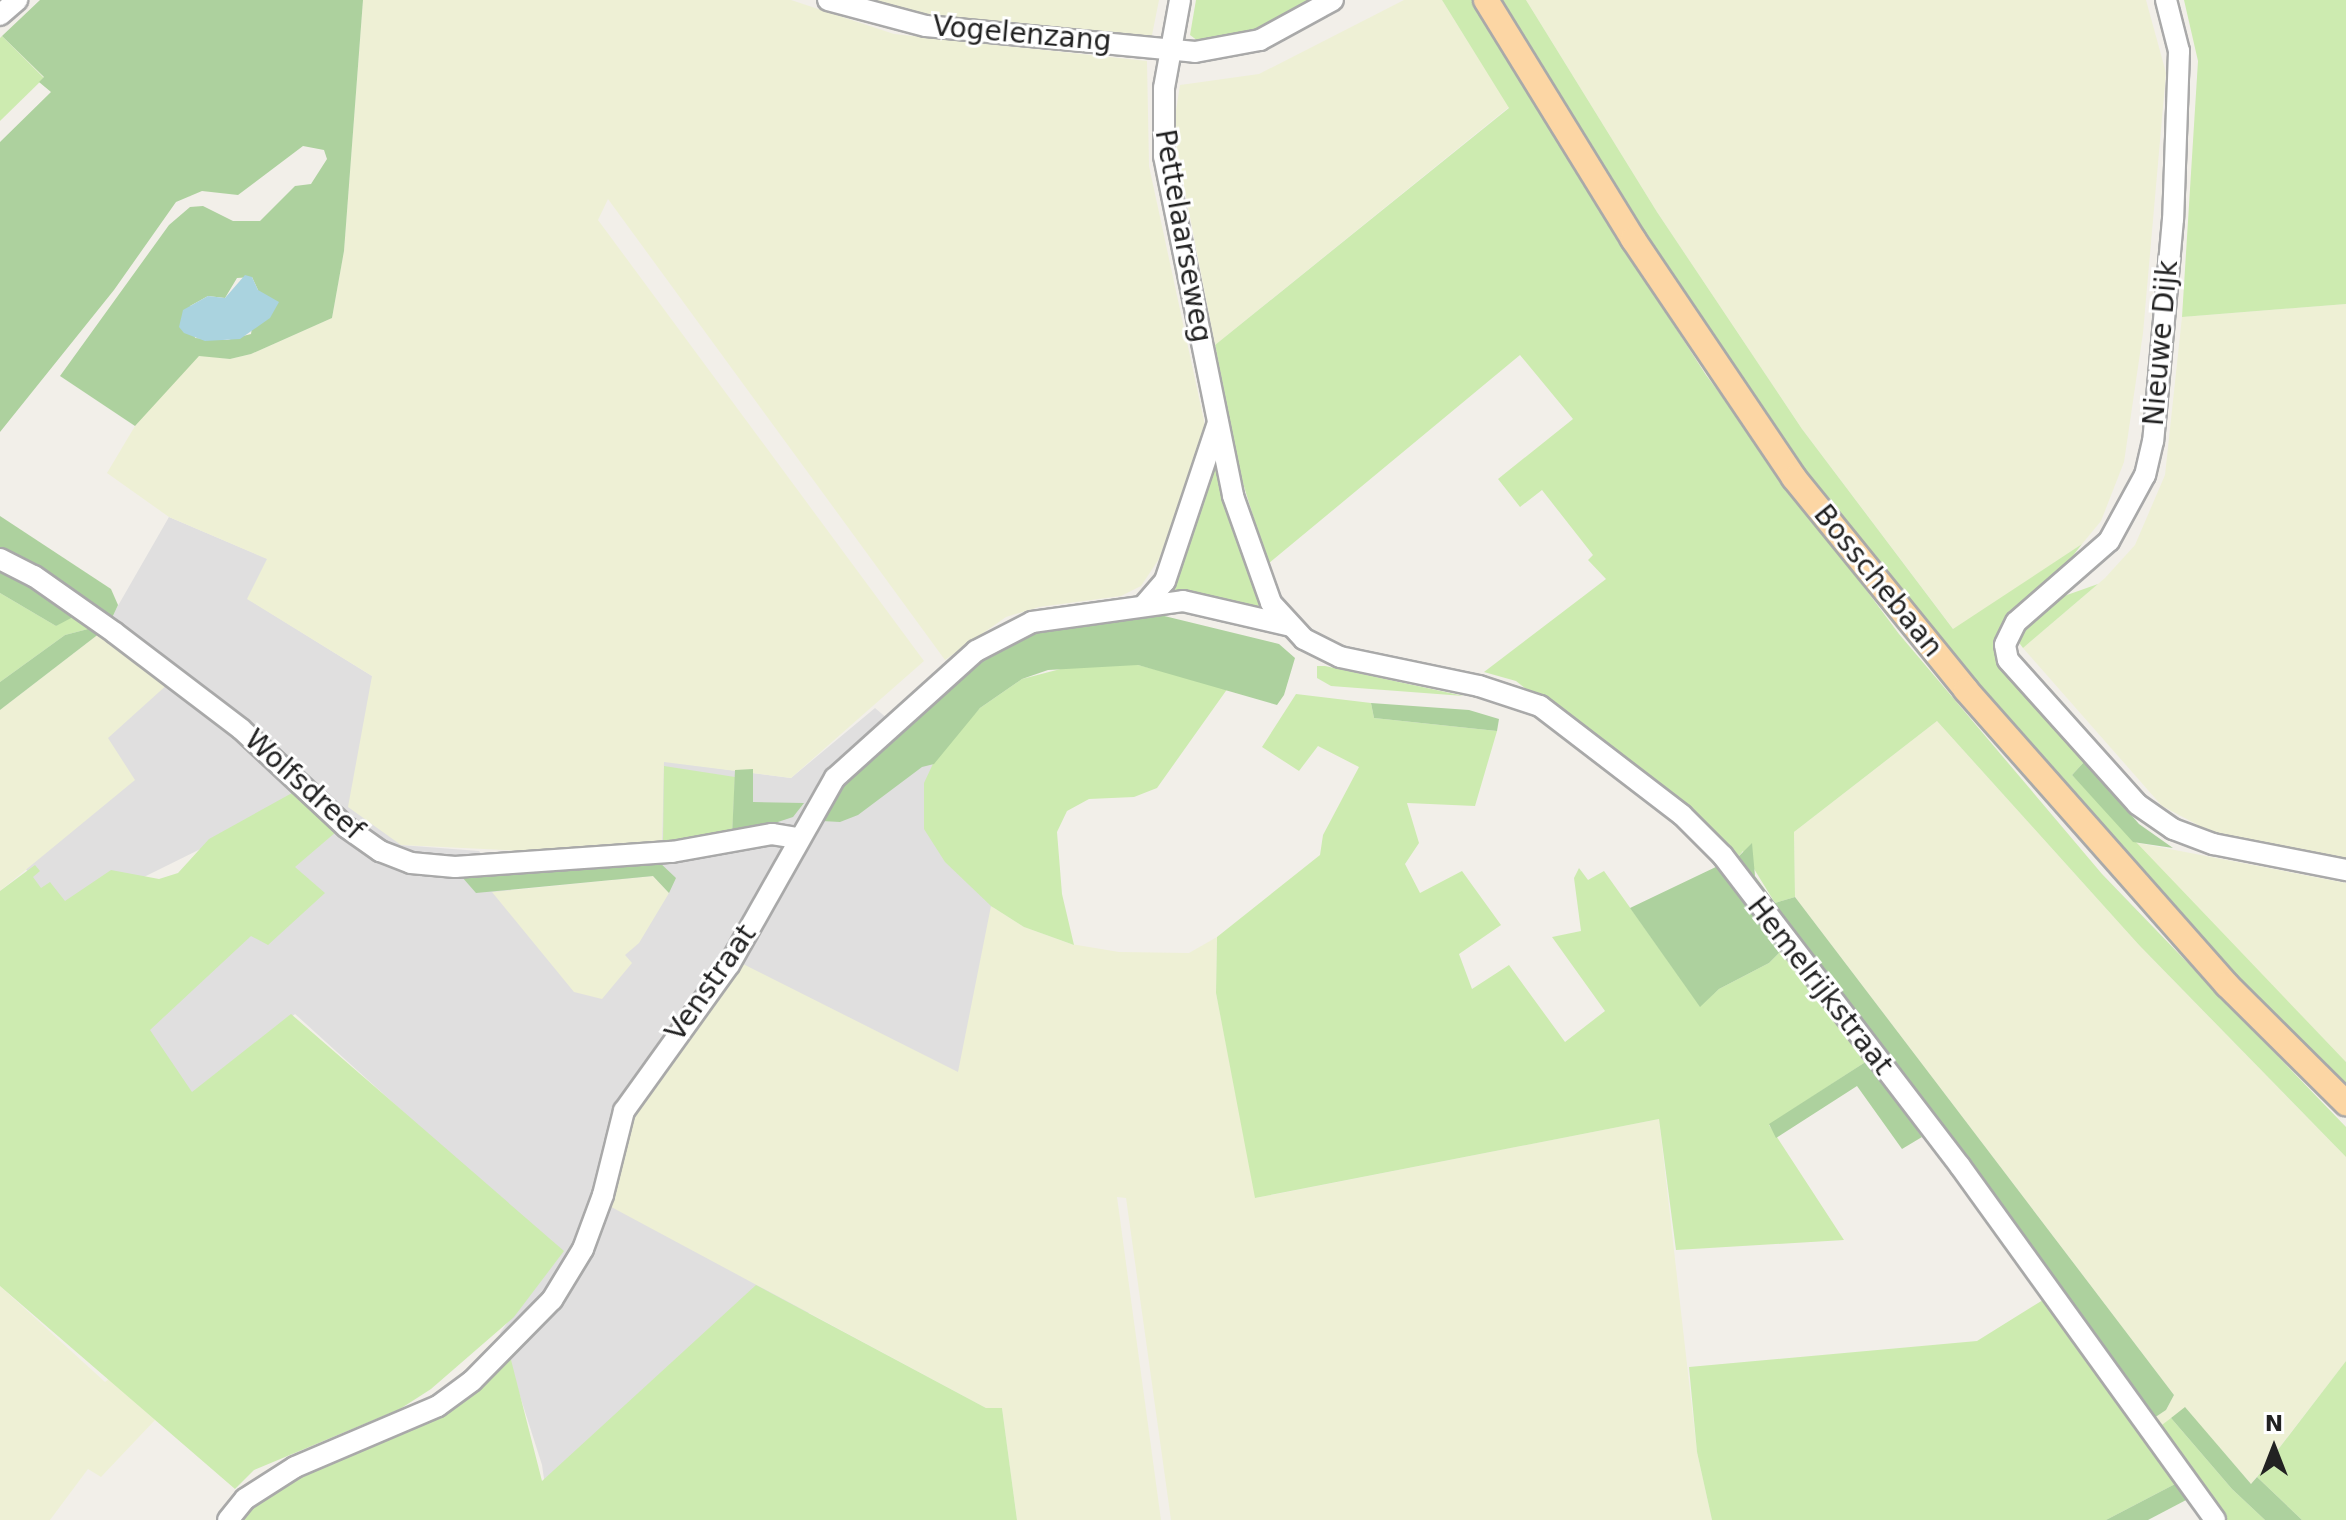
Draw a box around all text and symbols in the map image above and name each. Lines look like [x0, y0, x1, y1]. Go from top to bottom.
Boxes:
street label: Vogelenzang [931, 9, 1113, 59]
street label: Pettelaarseweg [1148, 127, 1218, 345]
street label: Nieuwe Dijk [2137, 259, 2185, 427]
street label: Bosschebaan [1807, 498, 1949, 664]
street label: Wolfsdreef [238, 723, 370, 847]
street label: Hemelrijkstraat [1740, 890, 1900, 1082]
street label: Venstraat [659, 918, 763, 1048]
north arrow [2234, 1408, 2314, 1488]
text: N [2265, 1411, 2283, 1436]

